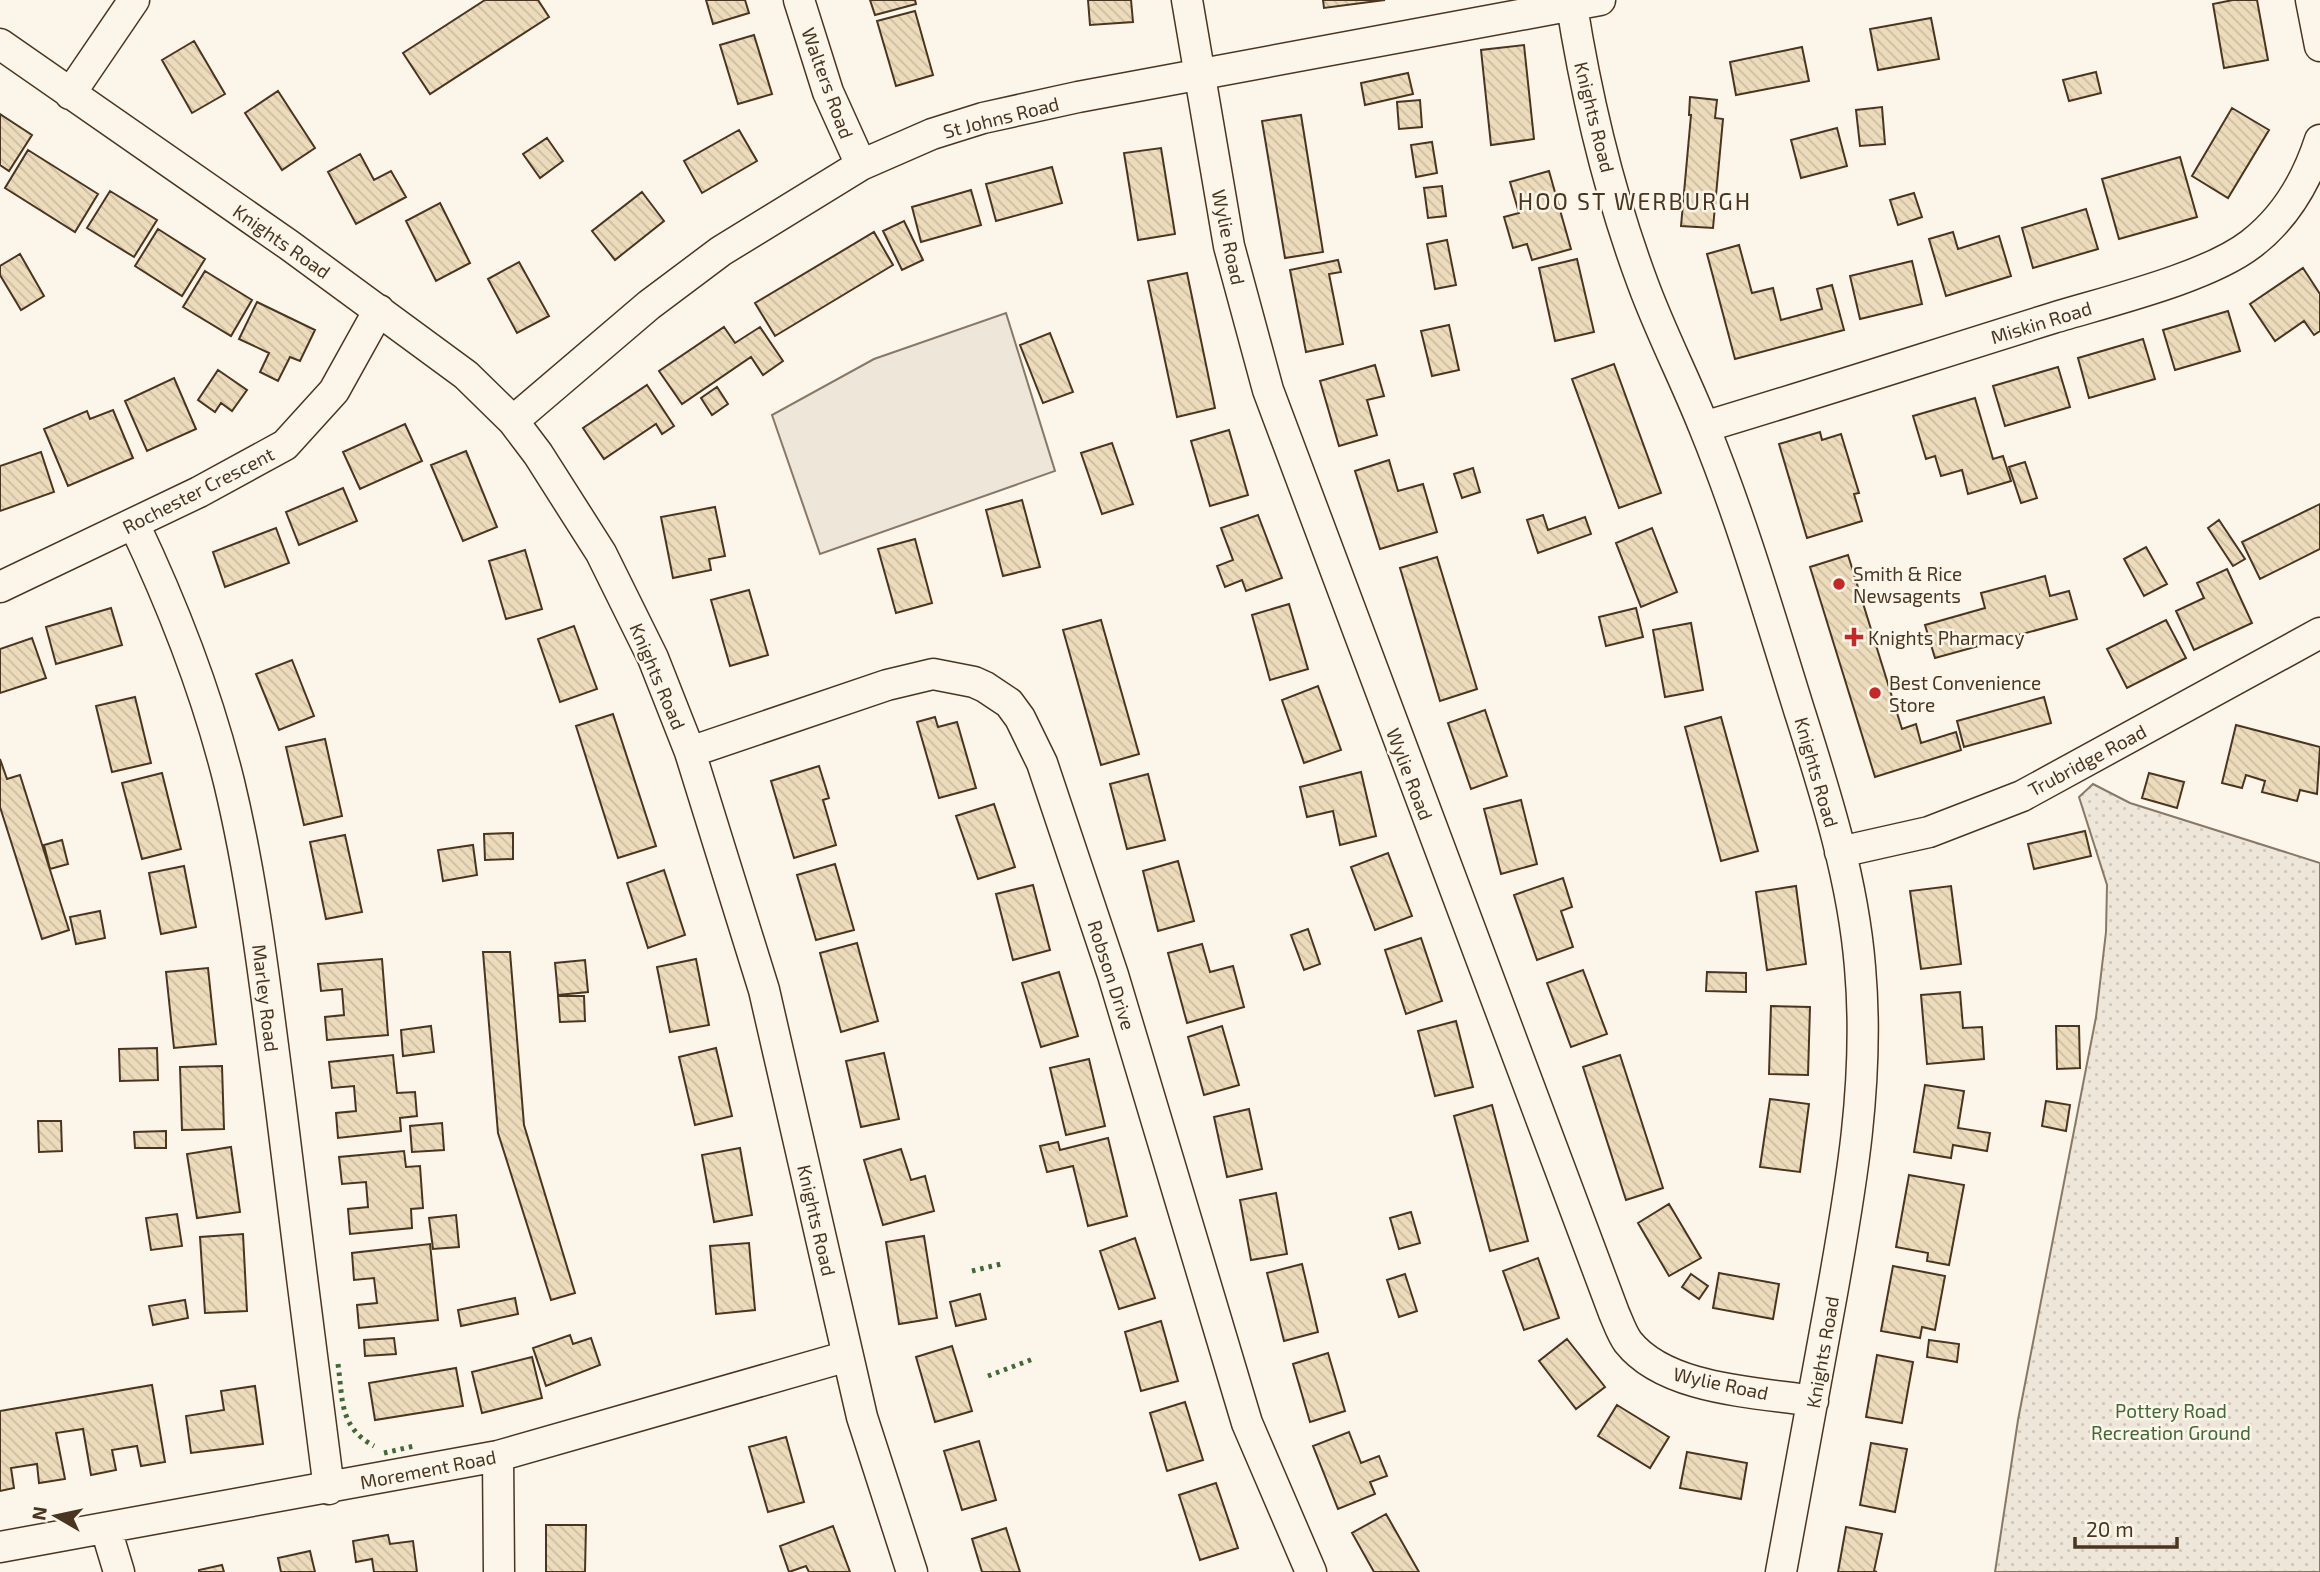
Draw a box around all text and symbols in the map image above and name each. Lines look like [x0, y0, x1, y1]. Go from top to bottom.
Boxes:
street label: Walters Road [797, 24, 859, 142]
street label: Knights Road [1570, 59, 1620, 175]
street label: St Johns Road [941, 91, 1061, 143]
street label: Wylie Road [1208, 187, 1250, 287]
district label: HOO ST WERBURGH [1518, 187, 1752, 215]
street label: Knights Road [229, 199, 335, 283]
street label: Miskin Road [1988, 296, 2094, 348]
street label: Rochester Crescent [118, 442, 278, 538]
place label: Smith & Rice Newsagents [1853, 562, 1962, 607]
marker: Smith & Rice Newsagents [1831, 576, 1847, 592]
street label: Knights Road [625, 619, 691, 733]
place label: Knights Pharmacy [1868, 626, 2024, 649]
marker: Knights Pharmacy [1846, 629, 1862, 645]
place label: Best Convenience Store [1889, 671, 2041, 716]
marker: Best Convenience Store [1867, 685, 1883, 701]
street label: Knights Road [1790, 714, 1844, 830]
street label: Trubridge Road [2024, 719, 2150, 801]
street label: Wylie Road [1382, 725, 1438, 823]
street label: Robson Drive [1083, 917, 1141, 1033]
street label: Marley Road [248, 943, 284, 1053]
street label: Knights Road [793, 1162, 841, 1278]
street label: Knights Road [1801, 1294, 1843, 1410]
street label: Wylie Road [1671, 1362, 1771, 1404]
park label: Pottery Road Recreation Ground [2091, 1399, 2251, 1444]
street label: Morement Road [358, 1445, 498, 1493]
north arrow [21, 1481, 91, 1551]
text: N [26, 1505, 51, 1522]
scale bar [2075, 1506, 2176, 1550]
text: 20 m [2086, 1516, 2134, 1541]

